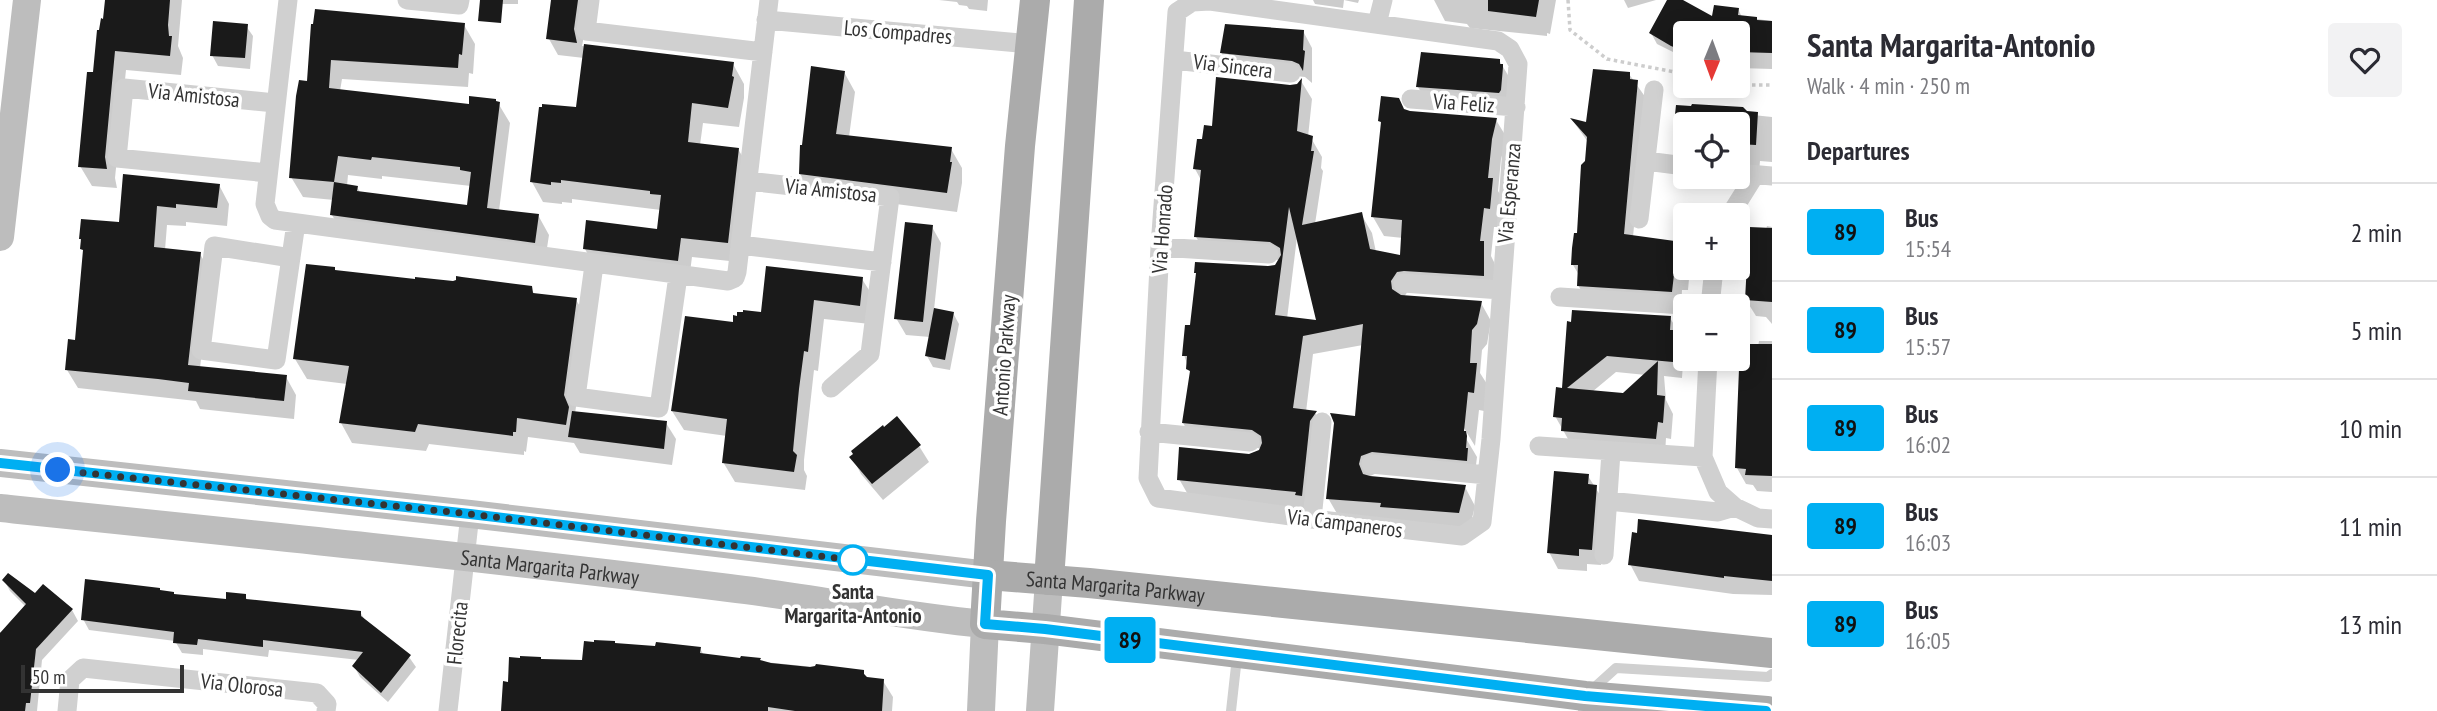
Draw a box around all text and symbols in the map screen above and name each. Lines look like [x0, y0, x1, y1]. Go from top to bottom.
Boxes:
street label: Los Compadres [843, 14, 953, 50]
north arrow [1673, 21, 1750, 98]
map controls [1673, 21, 1750, 371]
text: Santa Margarita-Antonio [1807, 23, 2095, 66]
button: heart [2328, 23, 2402, 97]
street label: Via Sincera [1191, 48, 1274, 84]
text: Walk · 4 min · 250 m [1807, 71, 1970, 100]
street label: Via Amistosa [146, 77, 241, 113]
street label: Via Feliz [1431, 87, 1496, 119]
button: locate [1673, 112, 1750, 189]
text: Departures [1807, 134, 1910, 167]
street label: Via Esperanza [1491, 142, 1527, 245]
street label: Via Amistosa [783, 172, 878, 208]
street label: Via Honrado [1145, 184, 1179, 275]
text: Bus [1905, 201, 1938, 234]
button: + [1673, 203, 1750, 280]
text: 89 [1834, 216, 1857, 247]
text: 2 min [2351, 216, 2402, 249]
text: 15:54 [1905, 234, 1951, 263]
street label: Antonio Parkway [986, 294, 1022, 416]
button: − [1673, 294, 1750, 371]
text: Bus [1905, 299, 1938, 332]
text: 89 [1834, 314, 1857, 345]
text: 5 min [2351, 314, 2402, 347]
text: 15:57 [1905, 332, 1951, 361]
text: Bus [1905, 397, 1938, 430]
text: 89 [1834, 412, 1857, 443]
text: 10 min [2339, 412, 2402, 445]
text: 16:02 [1905, 430, 1951, 459]
your location [40, 452, 75, 487]
text: Bus [1905, 495, 1938, 528]
street label: Via Campaneros [1285, 502, 1404, 543]
text: 89 [1834, 510, 1857, 541]
text: 11 min [2339, 510, 2402, 543]
text: 16:03 [1905, 528, 1951, 557]
street label: Santa Margarita Parkway [459, 543, 641, 590]
marker: Santa Margarita-Antonio [838, 545, 868, 575]
street label: Santa Margarita Parkway [1025, 565, 1206, 608]
place label: Santa Margarita-Antonio [784, 578, 922, 629]
text: Bus [1905, 593, 1938, 626]
street label: Florecita [440, 600, 474, 666]
text: 89 [1834, 608, 1857, 639]
text: 13 min [2339, 608, 2402, 641]
line badge: 89 [1098, 617, 1162, 663]
text: 89 [1119, 624, 1141, 655]
text: 16:05 [1905, 626, 1951, 655]
scale bar [21, 662, 184, 694]
text: 50 m [32, 665, 66, 689]
street label: Via Olorosa [198, 667, 285, 703]

